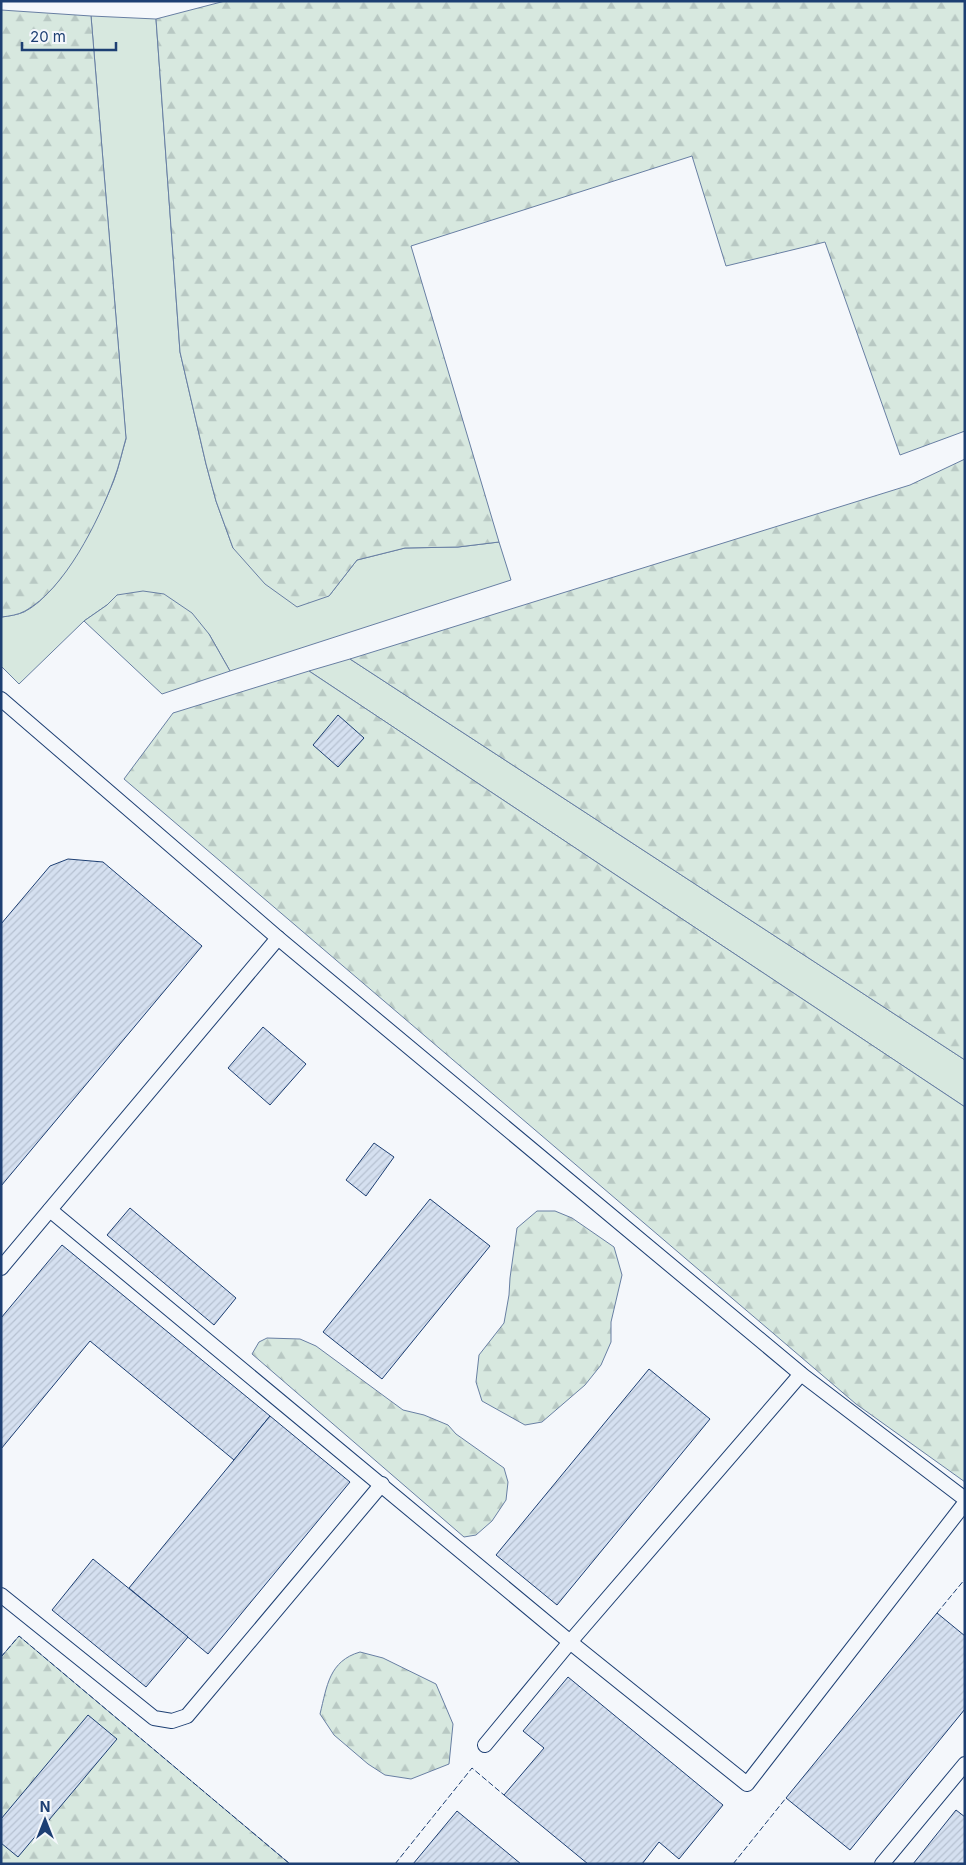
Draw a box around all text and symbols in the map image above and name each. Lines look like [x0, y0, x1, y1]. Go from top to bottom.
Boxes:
scale bar [22, 20, 116, 52]
text: 20 m [30, 27, 66, 46]
north arrow [20, 1795, 70, 1845]
text: N [40, 1798, 50, 1815]

